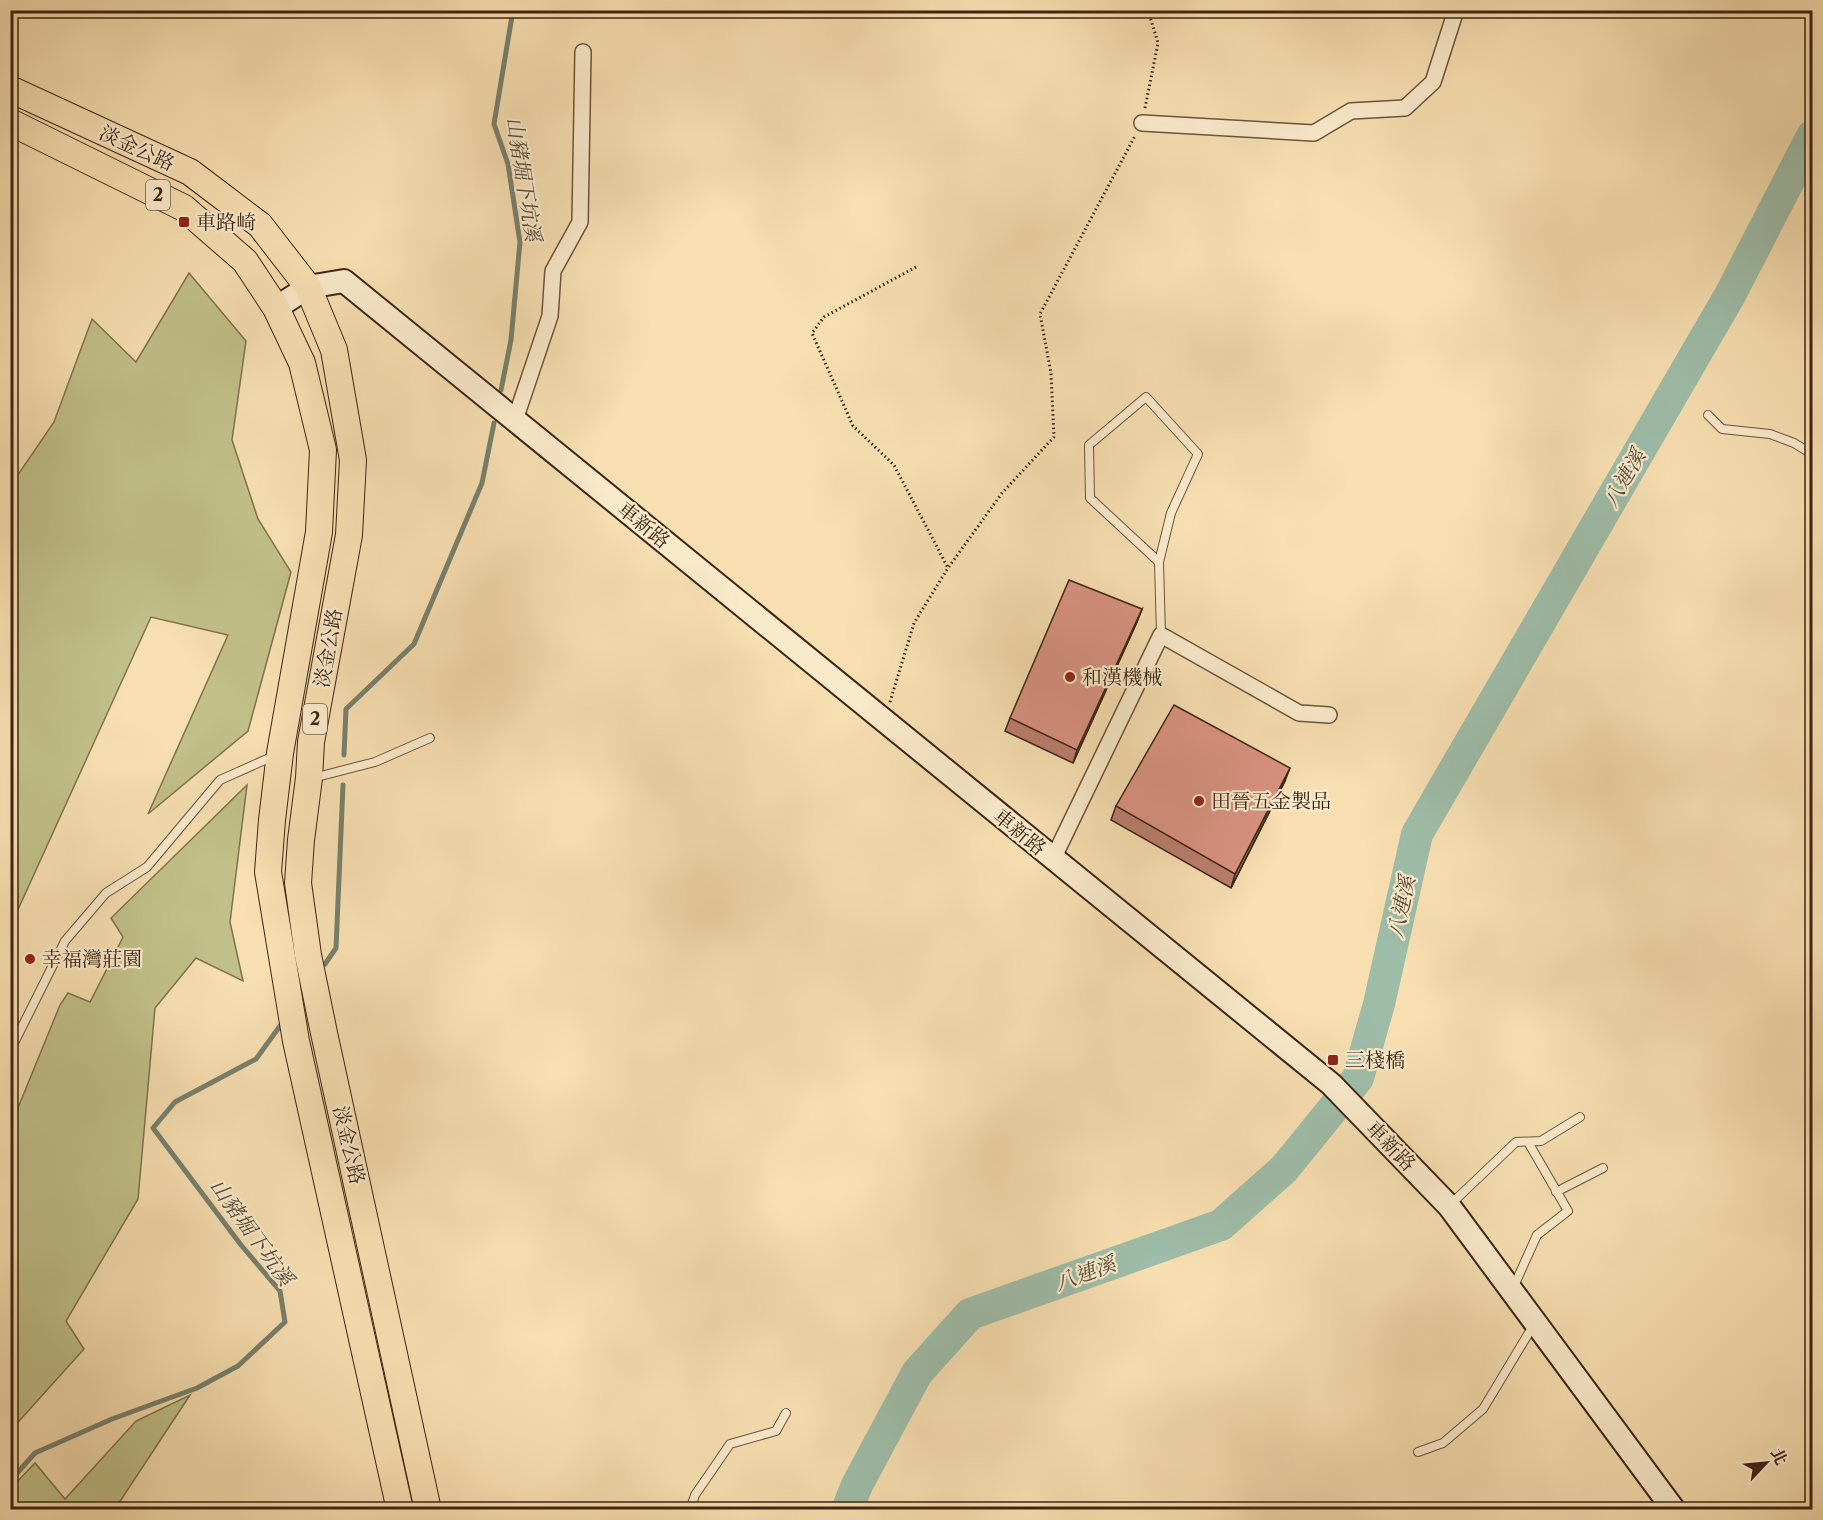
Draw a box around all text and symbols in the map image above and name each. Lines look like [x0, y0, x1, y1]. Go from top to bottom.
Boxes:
water label: 山豬堀下坑溪 [502, 115, 547, 245]
street label: 淡金公路 [96, 120, 178, 176]
road number: 2 [146, 180, 170, 210]
place label: 車路崎 [196, 210, 256, 234]
marker: 車路崎 [177, 215, 191, 229]
water label: 八連溪 [1597, 443, 1652, 512]
street label: 車新路 [613, 497, 675, 553]
street label: 淡金公路 [309, 607, 347, 689]
place label: 和漢機械 [1082, 665, 1162, 689]
marker: 和漢機械 [1063, 670, 1077, 684]
road number: 2 [303, 704, 327, 734]
place label: 田晉五金製品 [1211, 789, 1331, 813]
marker: 田晉五金製品 [1192, 794, 1206, 808]
street label: 車新路 [989, 804, 1051, 860]
water label: 八連溪 [1382, 872, 1420, 940]
place label: 幸福灣莊園 [42, 947, 142, 971]
marker: 幸福灣莊園 [23, 952, 37, 966]
place label: 三棧橋 [1345, 1048, 1405, 1072]
marker: 三棧橋 [1326, 1053, 1340, 1067]
street label: 淡金公路 [328, 1103, 370, 1187]
street label: 車新路 [1362, 1116, 1420, 1176]
water label: 山豬堀下坑溪 [205, 1174, 300, 1292]
water label: 八連溪 [1051, 1250, 1121, 1296]
north arrow [1736, 1433, 1796, 1493]
text: 北 [1767, 1445, 1792, 1468]

